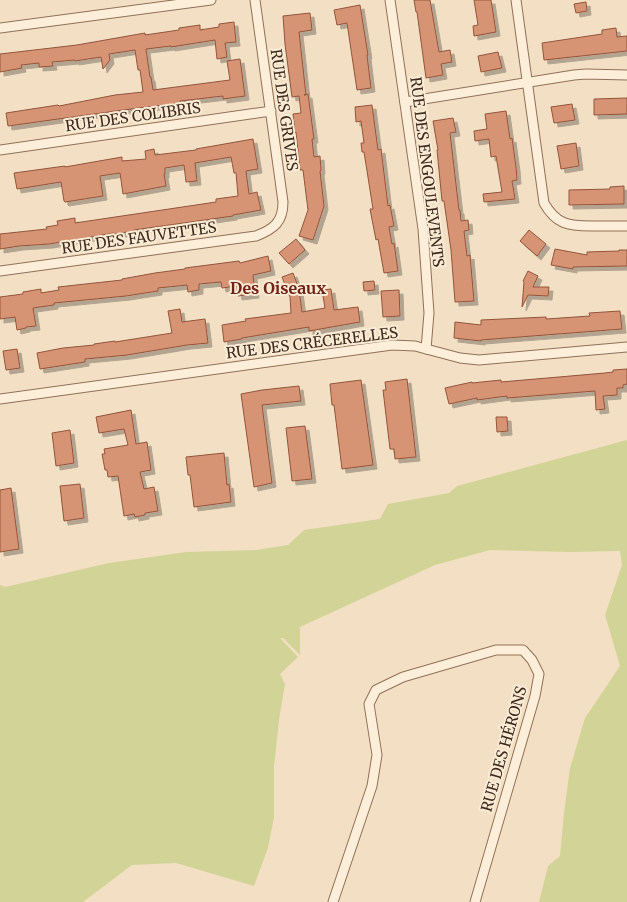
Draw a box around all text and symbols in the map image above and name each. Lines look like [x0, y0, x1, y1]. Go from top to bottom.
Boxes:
street label: RUE DES GRIVES [267, 48, 302, 172]
street label: RUE DES ENGOULEVENTS [406, 76, 449, 268]
street label: RUE DES COLIBRIS [64, 98, 202, 135]
street label: RUE DES FAUVETTES [60, 217, 218, 258]
district label: Des Oiseaux [230, 278, 326, 298]
street label: RUE DES CRÉCERELLES [225, 322, 399, 362]
street label: RUE DES HÉRONS [476, 683, 531, 814]

